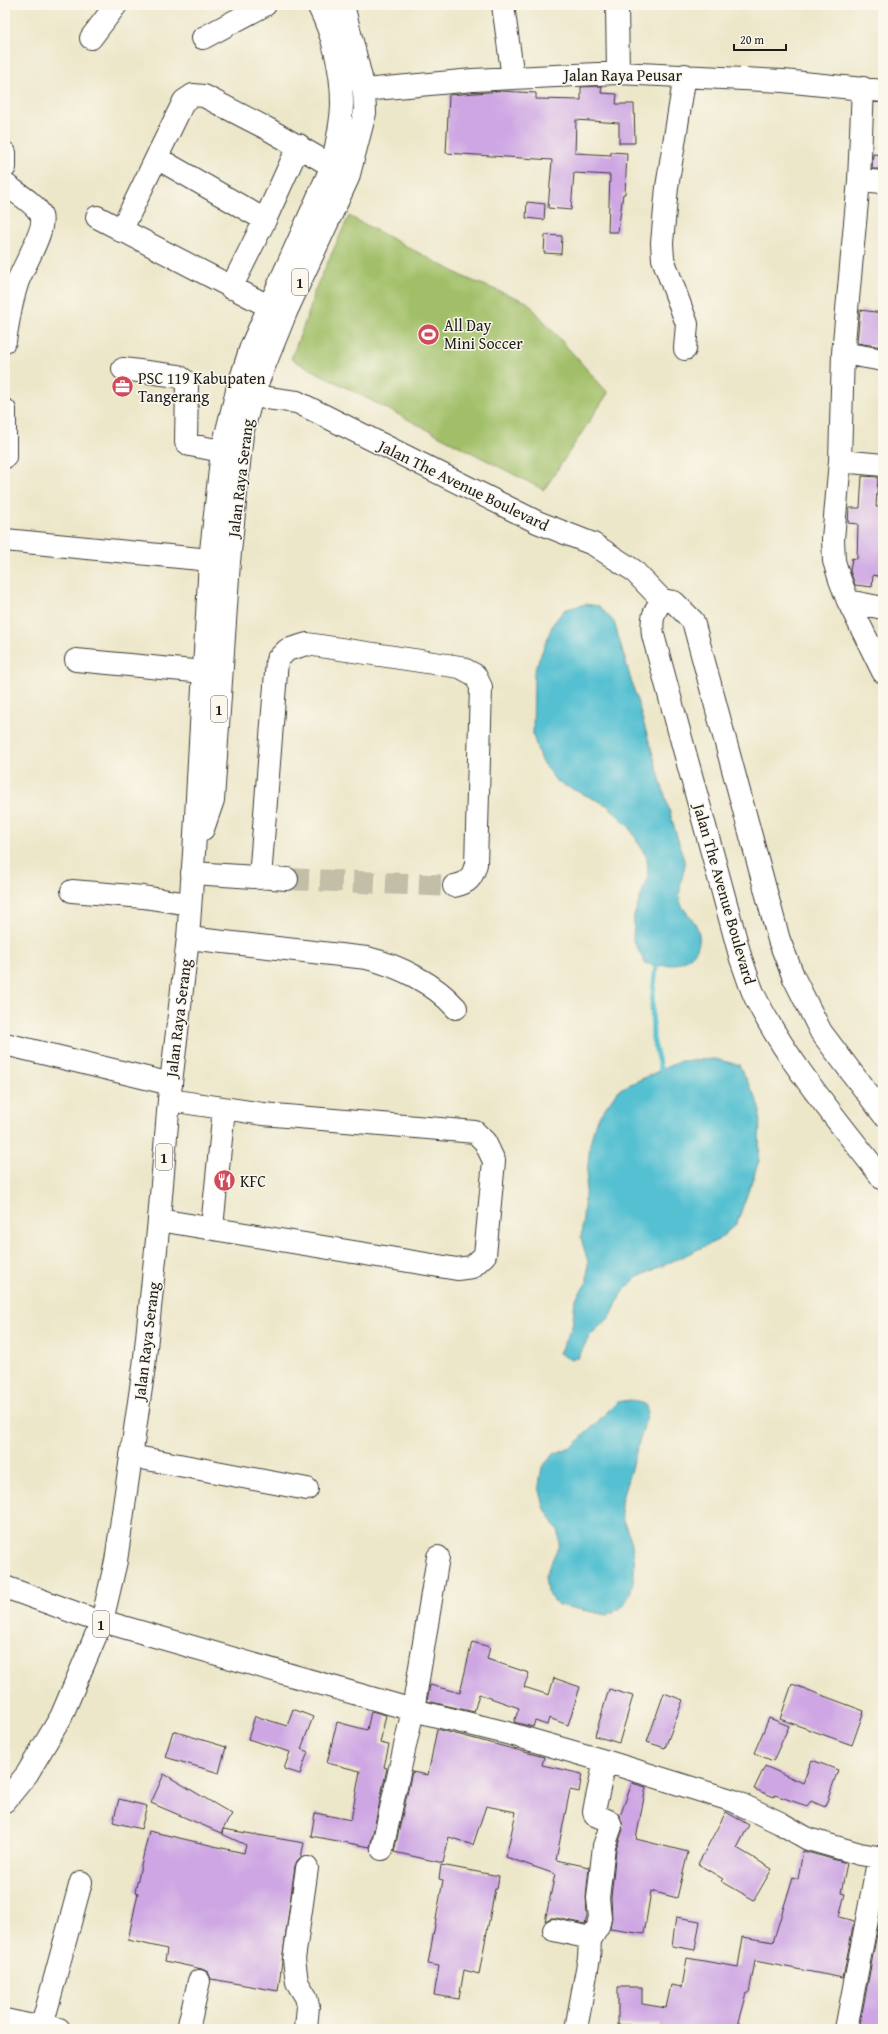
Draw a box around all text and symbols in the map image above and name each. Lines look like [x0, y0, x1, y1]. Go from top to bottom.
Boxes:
scale bar [734, 26, 786, 52]
text: 20 m [740, 31, 764, 48]
street label: Jalan Raya Peusar [562, 63, 682, 87]
road number: 1 [292, 269, 308, 295]
place label: All Day Mini Soccer [444, 313, 523, 355]
sports icon: All Day Mini Soccer [415, 321, 441, 347]
place label: PSC 119 Kabupaten Tangerang [138, 366, 266, 408]
office icon: PSC 119 Kabupaten Tangerang [110, 374, 136, 400]
street label: Jalan Raya Serang [221, 417, 259, 541]
street label: Jalan The Avenue Boulevard [373, 432, 554, 537]
road number: 1 [211, 696, 227, 722]
street label: Jalan The Avenue Boulevard [687, 799, 762, 988]
street label: Jalan Raya Serang [159, 957, 197, 1081]
road number: 1 [156, 1144, 172, 1170]
restaurant icon: KFC [212, 1168, 238, 1194]
place label: KFC [240, 1169, 266, 1193]
street label: Jalan Raya Serang [127, 1280, 165, 1404]
road number: 1 [93, 1611, 109, 1637]

